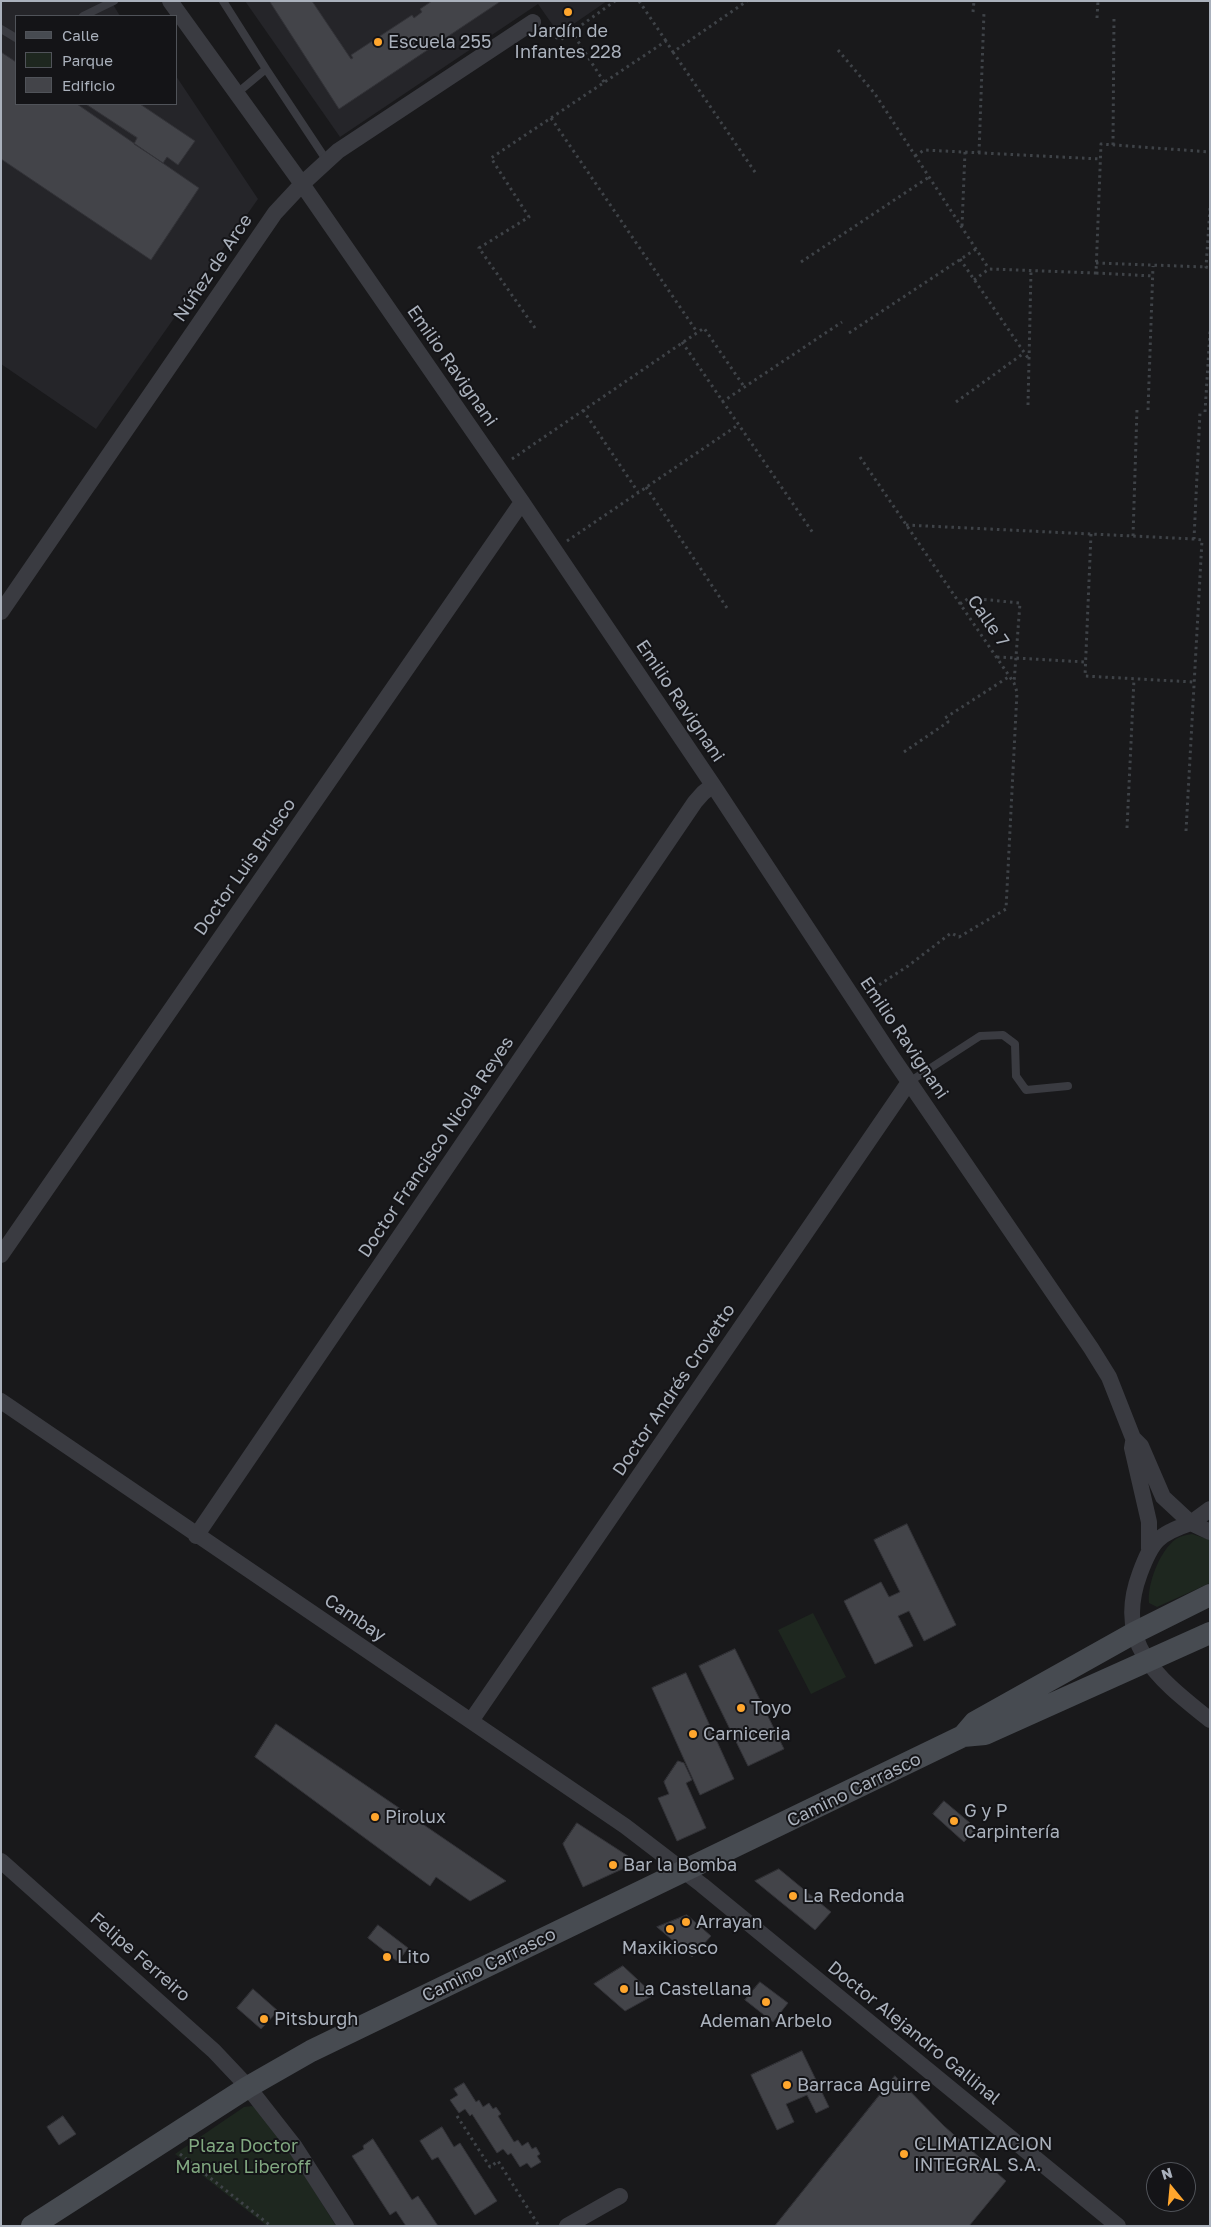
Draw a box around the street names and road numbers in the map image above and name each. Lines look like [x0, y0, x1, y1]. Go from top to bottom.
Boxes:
street label: Núñez de Arce [169, 210, 257, 326]
street label: Emilio Ravignani [402, 301, 502, 431]
street label: Calle 7 [962, 591, 1014, 651]
street label: Emilio Ravignani [631, 636, 729, 766]
street label: Doctor Luis Brusco [190, 794, 300, 940]
street label: Emilio Ravignani [855, 973, 953, 1103]
street label: Doctor Francisco Nicola Reyes [354, 1032, 518, 1262]
street label: Doctor Andrés Crovetto [608, 1300, 740, 1480]
street label: Cambay [320, 1590, 390, 1646]
street label: Camino Carrasco [784, 1748, 924, 1832]
street label: Felipe Ferreiro [86, 1908, 194, 2006]
street label: Camino Carrasco [419, 1923, 559, 2007]
street label: Doctor Alejandro Gallinal [823, 1957, 1005, 2109]

